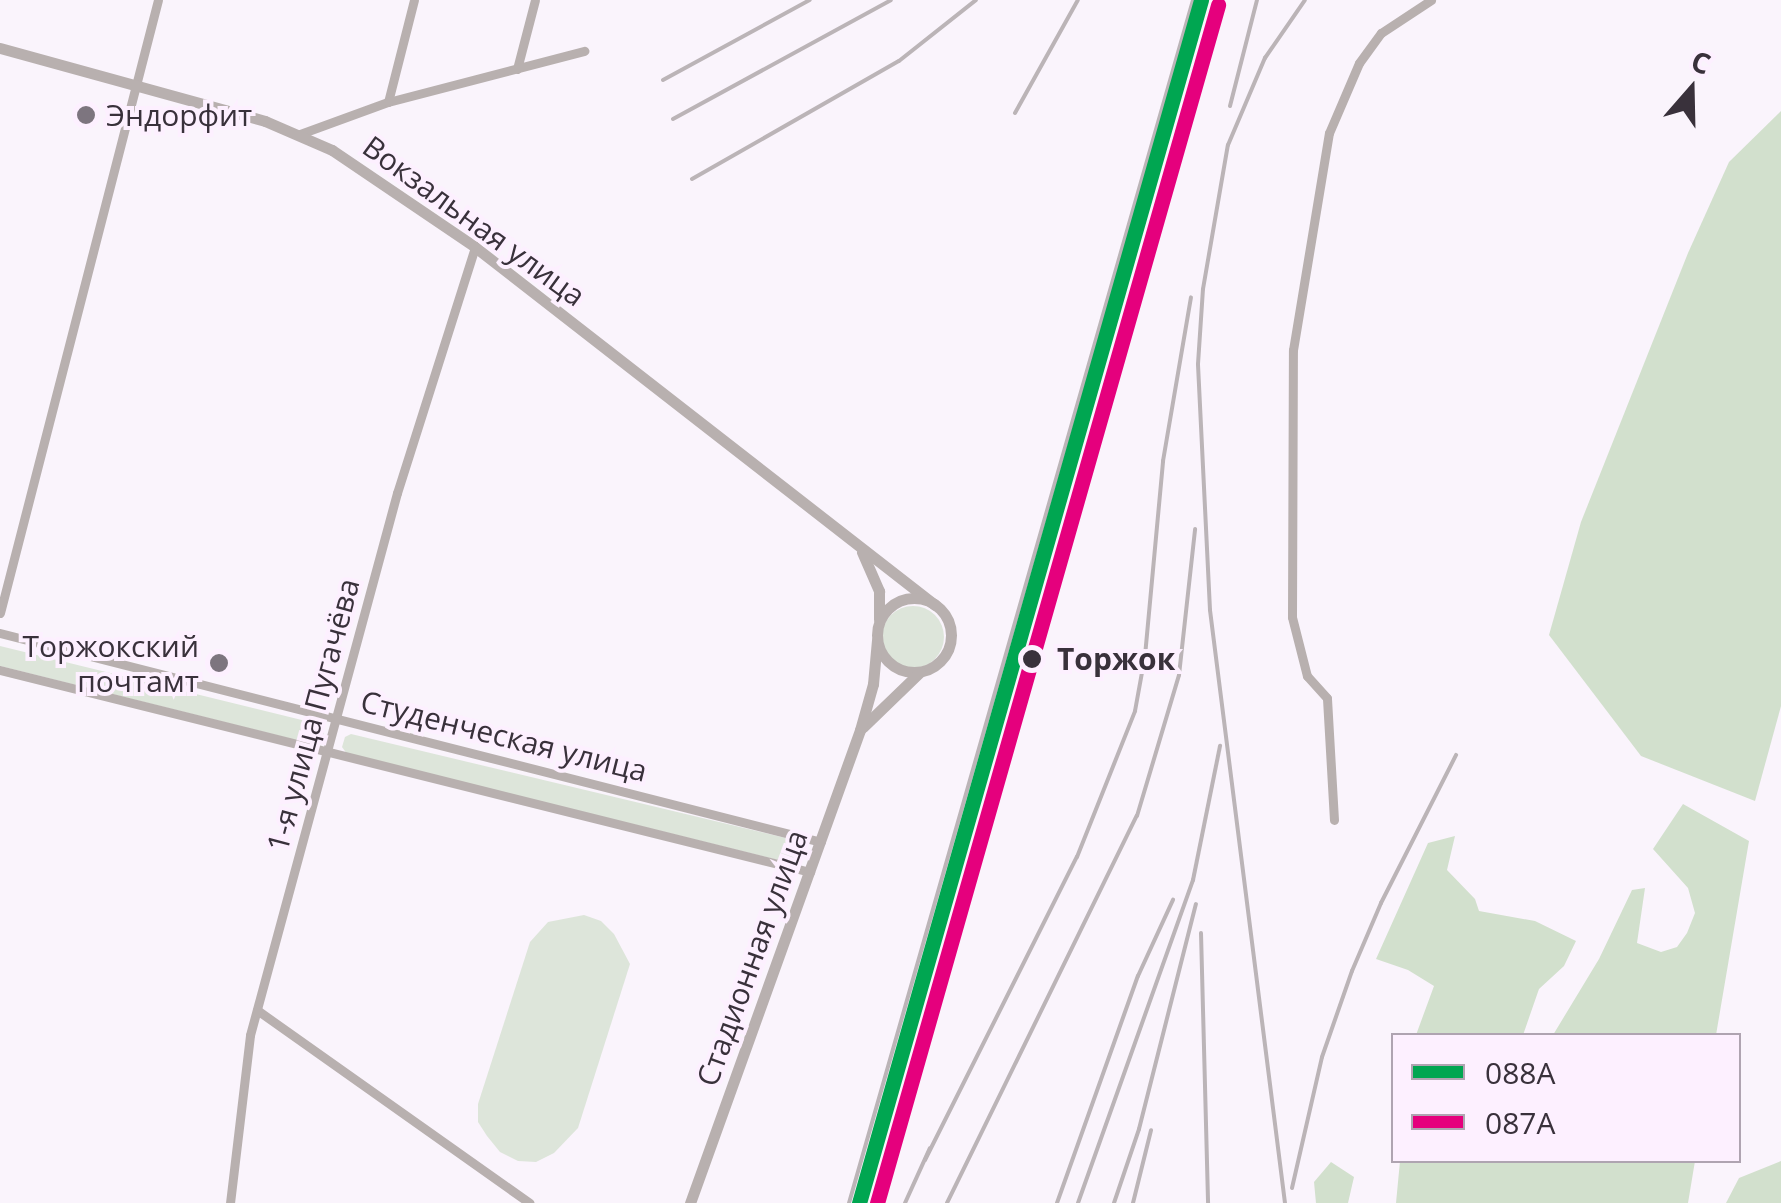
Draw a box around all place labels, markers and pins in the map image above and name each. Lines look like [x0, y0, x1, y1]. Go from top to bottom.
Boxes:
place label: Эндорфит [106, 97, 252, 133]
marker: Эндорфит [75, 104, 97, 126]
place label: Торжокский почтамт [22, 628, 199, 698]
place label: Торжок [1057, 641, 1175, 677]
marker: Торжок [1016, 643, 1048, 675]
marker: Торжокский почтамт [208, 652, 230, 674]

